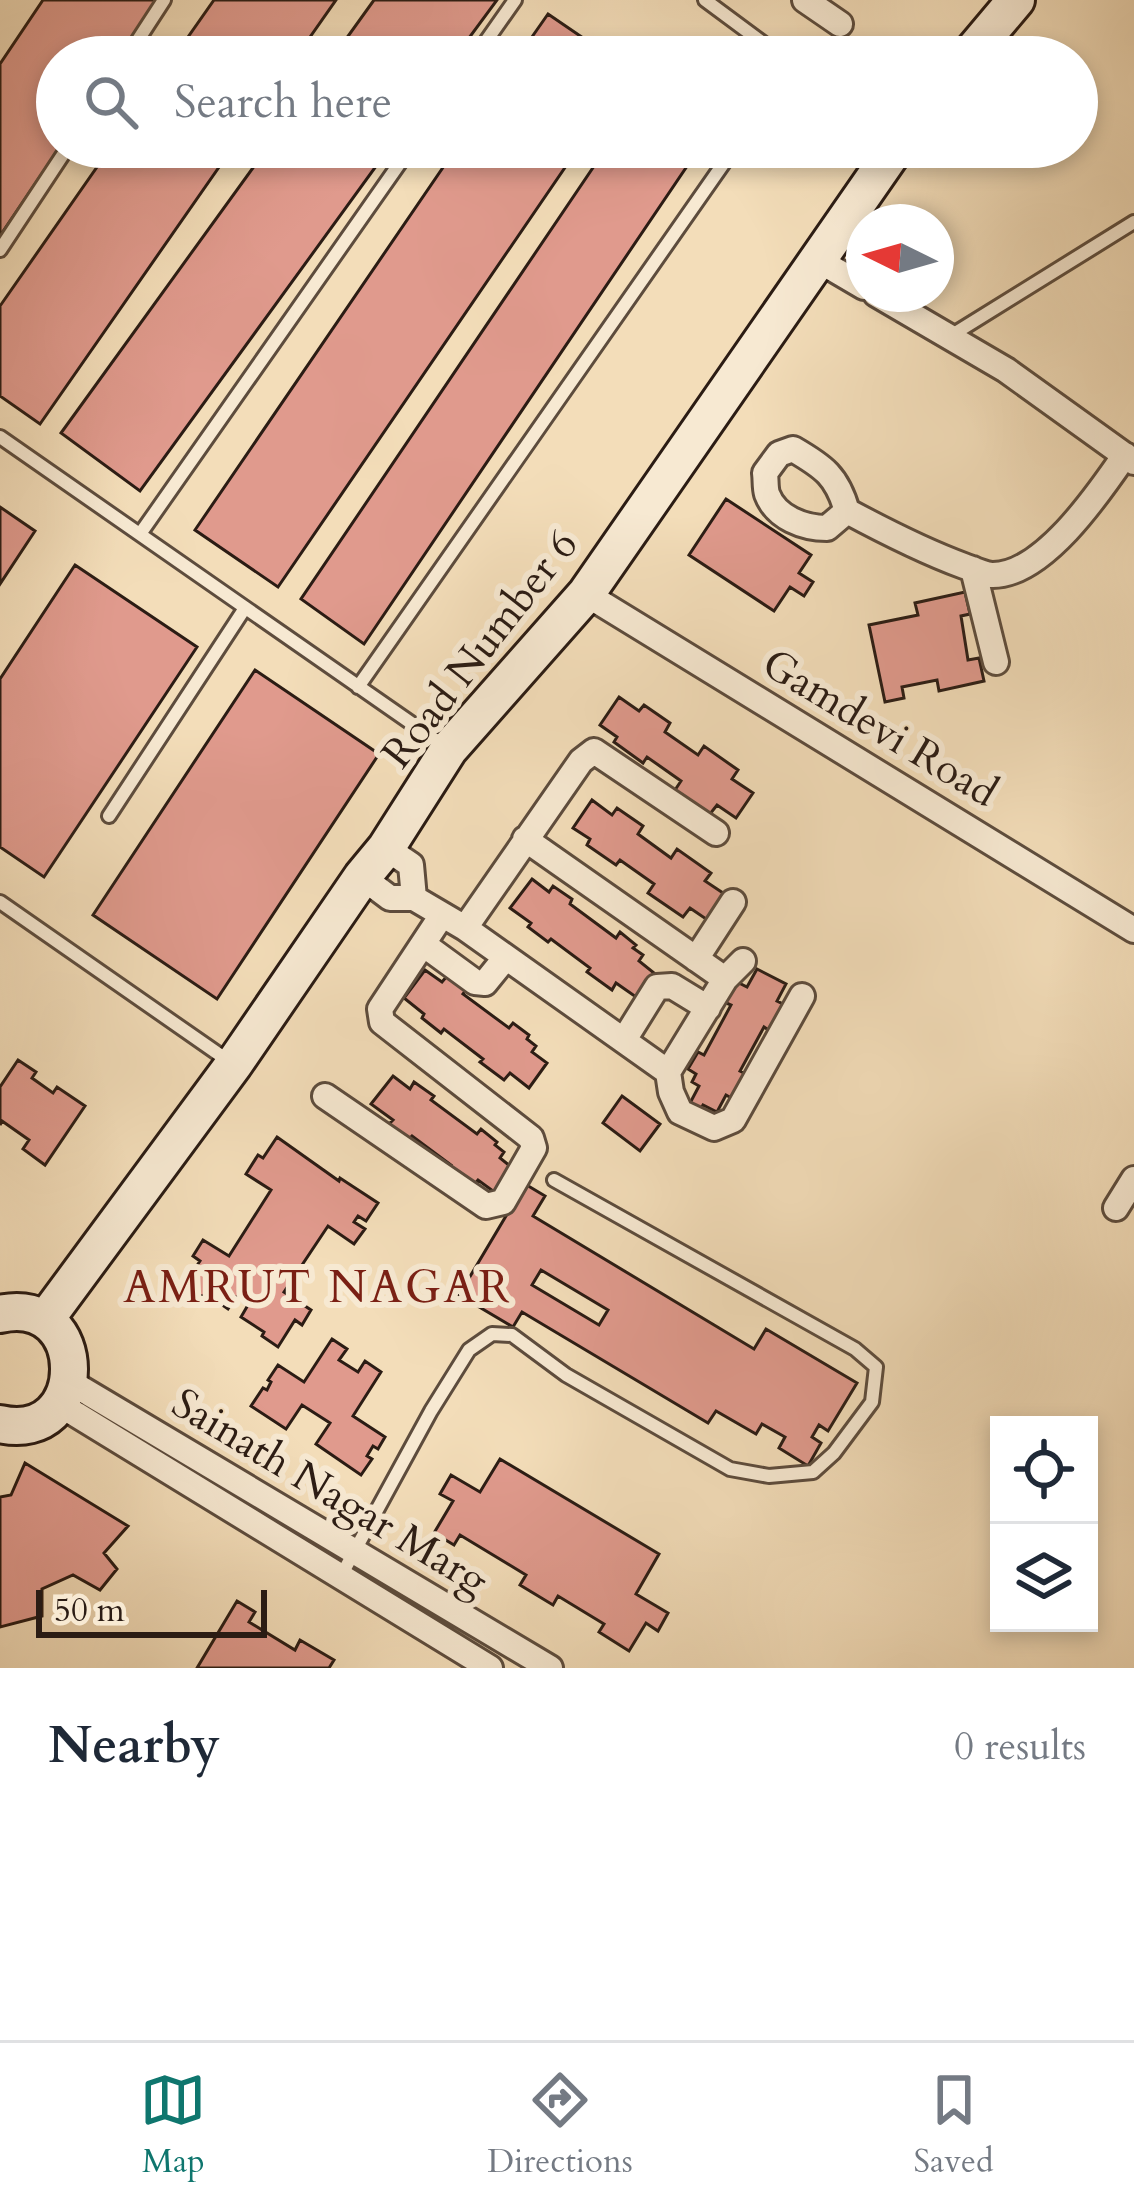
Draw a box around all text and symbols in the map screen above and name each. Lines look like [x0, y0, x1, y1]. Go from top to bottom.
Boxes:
search box [36, 36, 1098, 168]
icon: search [78, 69, 144, 135]
text: Search here [174, 72, 392, 133]
north arrow [846, 204, 954, 312]
street label: Road Number 6 [369, 518, 591, 780]
street label: Gamdevi Road [752, 635, 1008, 821]
district label: AMRUT NAGAR [123, 1257, 513, 1318]
street label: Sainath Nagar Marg [161, 1375, 499, 1609]
map controls [990, 1416, 1098, 1632]
button: locate [990, 1416, 1098, 1524]
button: layers [990, 1524, 1098, 1632]
scale bar [36, 1584, 267, 1637]
text: 50 m [54, 1588, 125, 1633]
text: Nearby [48, 1711, 220, 1781]
text: 0 results [954, 1720, 1086, 1773]
tab: Map [140, 2067, 206, 2184]
tab: Directions [487, 2067, 633, 2184]
tab: Saved [914, 2067, 994, 2184]

